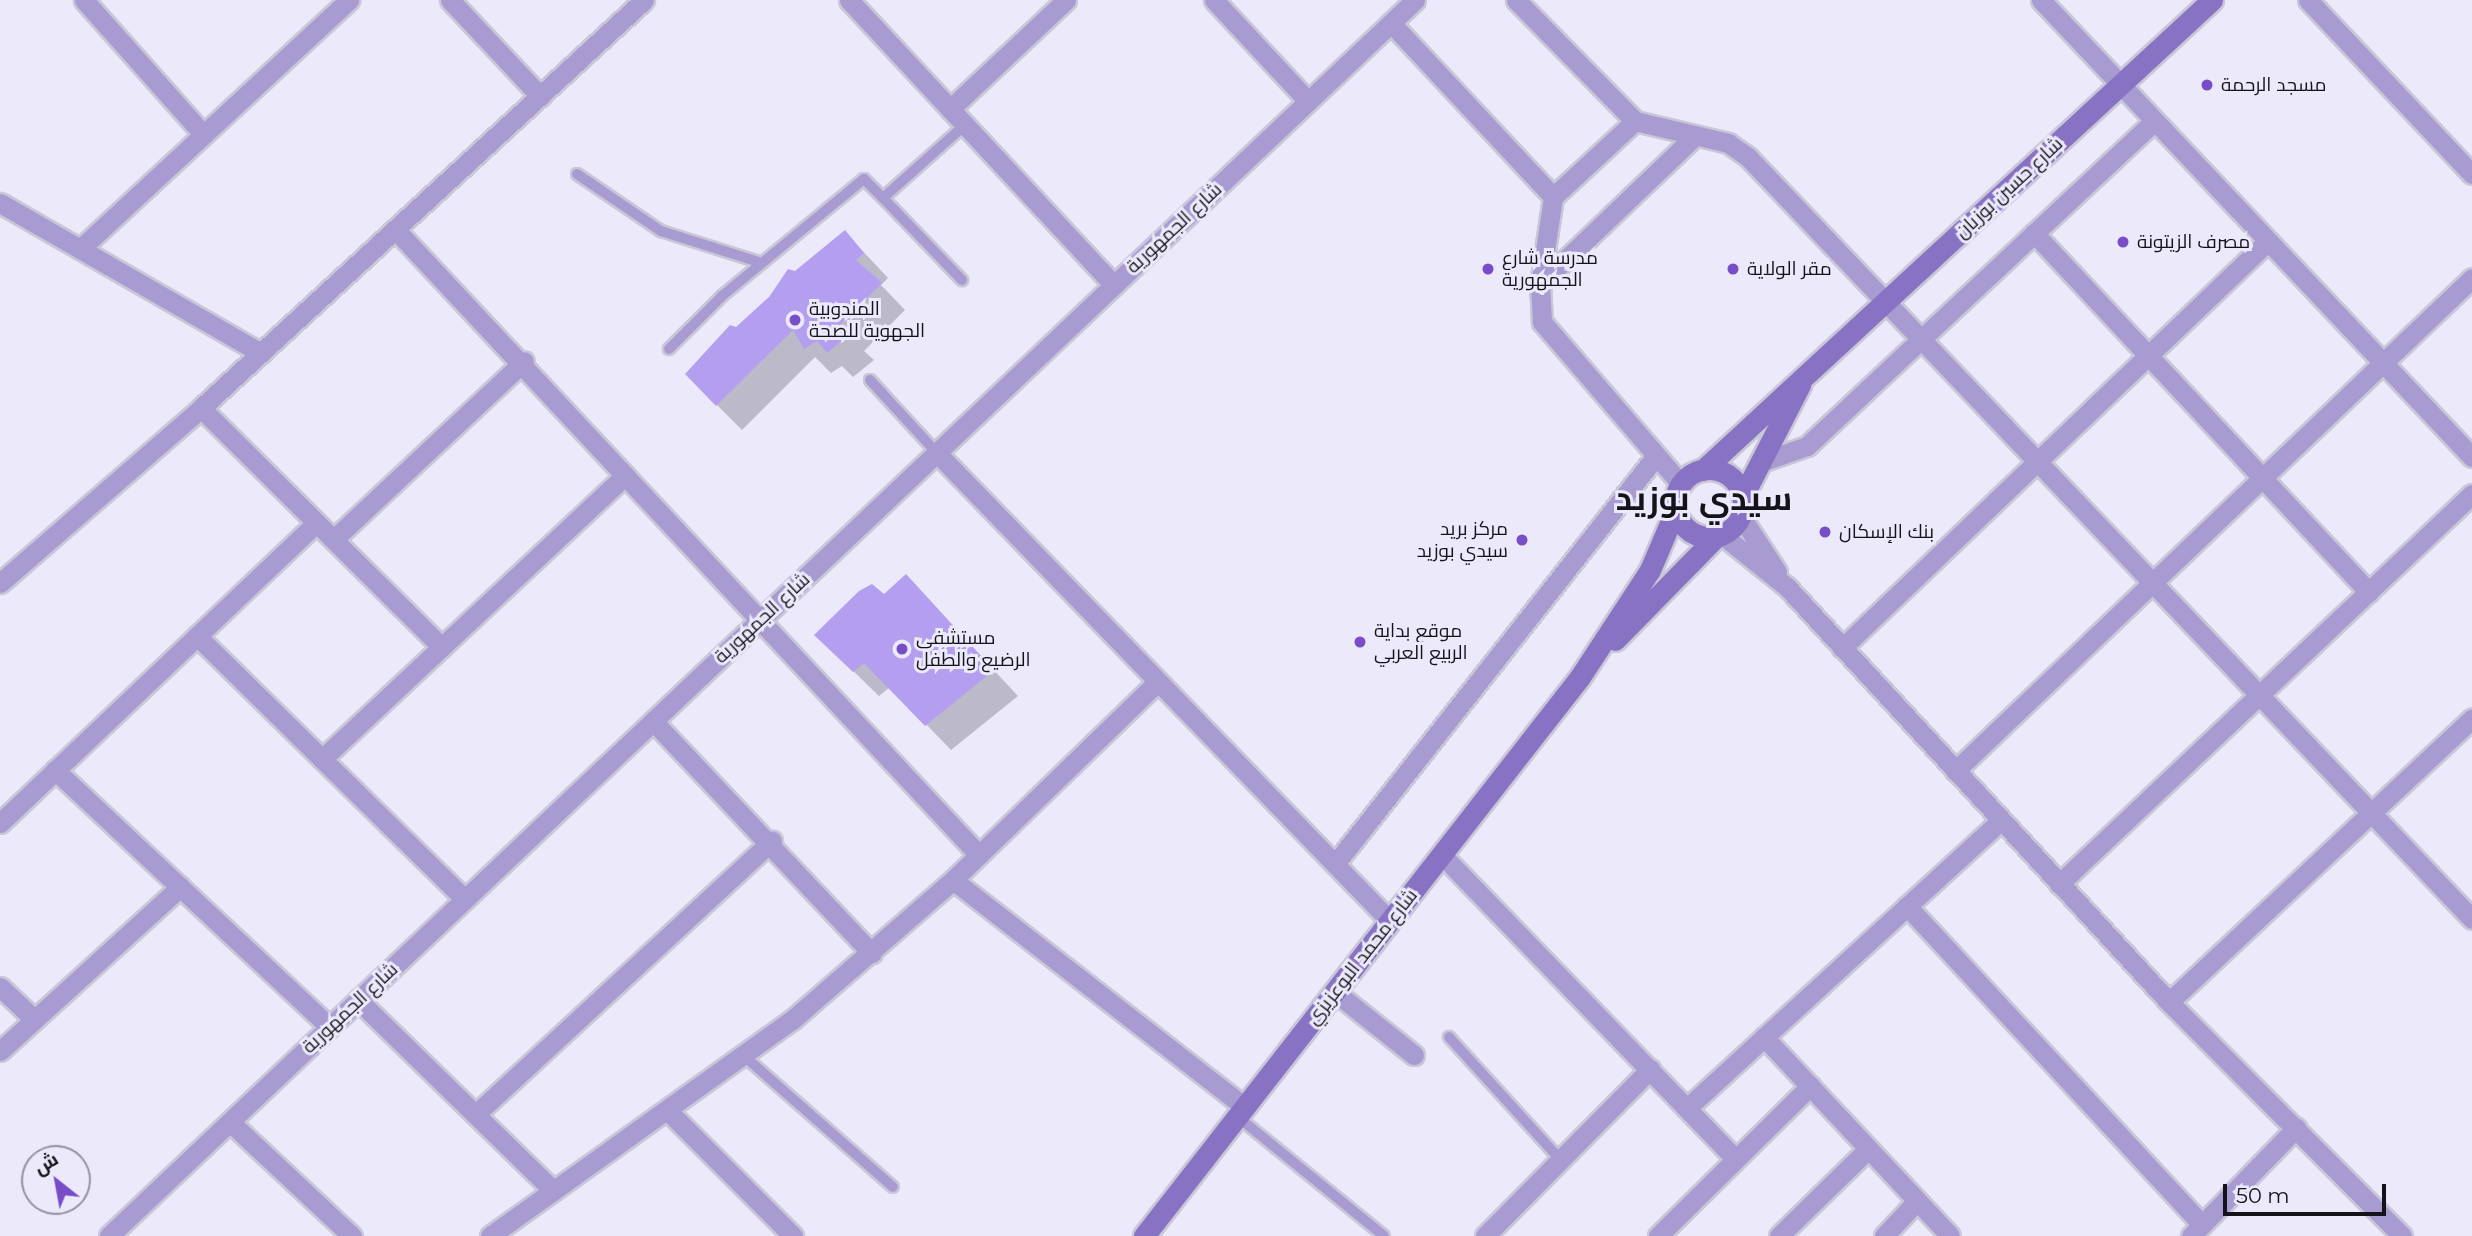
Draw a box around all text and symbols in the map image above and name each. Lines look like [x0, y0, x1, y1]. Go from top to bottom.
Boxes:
place label: مسجد الرحمة [2221, 74, 2327, 96]
marker: مسجد الرحمة [2199, 77, 2215, 93]
street label: شارع حسين بوزيان [1951, 132, 2067, 244]
street label: شارع الجمهورية [1121, 178, 1227, 278]
place label: مصرف الزيتونة [2137, 231, 2250, 253]
marker: مصرف الزيتونة [2115, 234, 2131, 250]
place label: مدرسة شارع الجمهورية [1502, 247, 1598, 291]
place label: مقر الولاية [1747, 258, 1832, 280]
marker: مدرسة شارع الجمهورية [1480, 261, 1496, 277]
marker: مقر الولاية [1725, 261, 1741, 277]
place label: المندوبية الجهوية للصحة [809, 298, 925, 342]
marker: المندوبية الجهوية للصحة [787, 312, 803, 328]
district label: سيدي بوزيد [1616, 479, 1792, 519]
place label: مركز بريد سيدي بوزيد [1417, 518, 1508, 562]
place label: بنك الإسكان [1839, 521, 1934, 543]
marker: بنك الإسكان [1817, 524, 1833, 540]
marker: مركز بريد سيدي بوزيد [1514, 532, 1530, 548]
street label: شارع الجمهورية [709, 568, 815, 668]
place label: موقع بداية الربيع العربي [1374, 620, 1468, 664]
place label: مستشفى الرضيع والطفل [916, 627, 1031, 671]
marker: موقع بداية الربيع العربي [1352, 634, 1368, 650]
marker: مستشفى الرضيع والطفل [894, 641, 910, 657]
street label: شارع محمد البوعزيزي [1302, 884, 1422, 1030]
street label: شارع الجمهورية [297, 958, 403, 1058]
north arrow [21, 1145, 91, 1215]
text: ش [30, 1147, 62, 1179]
scale bar [2227, 1170, 2390, 1214]
text: 50 m [2236, 1183, 2290, 1208]

